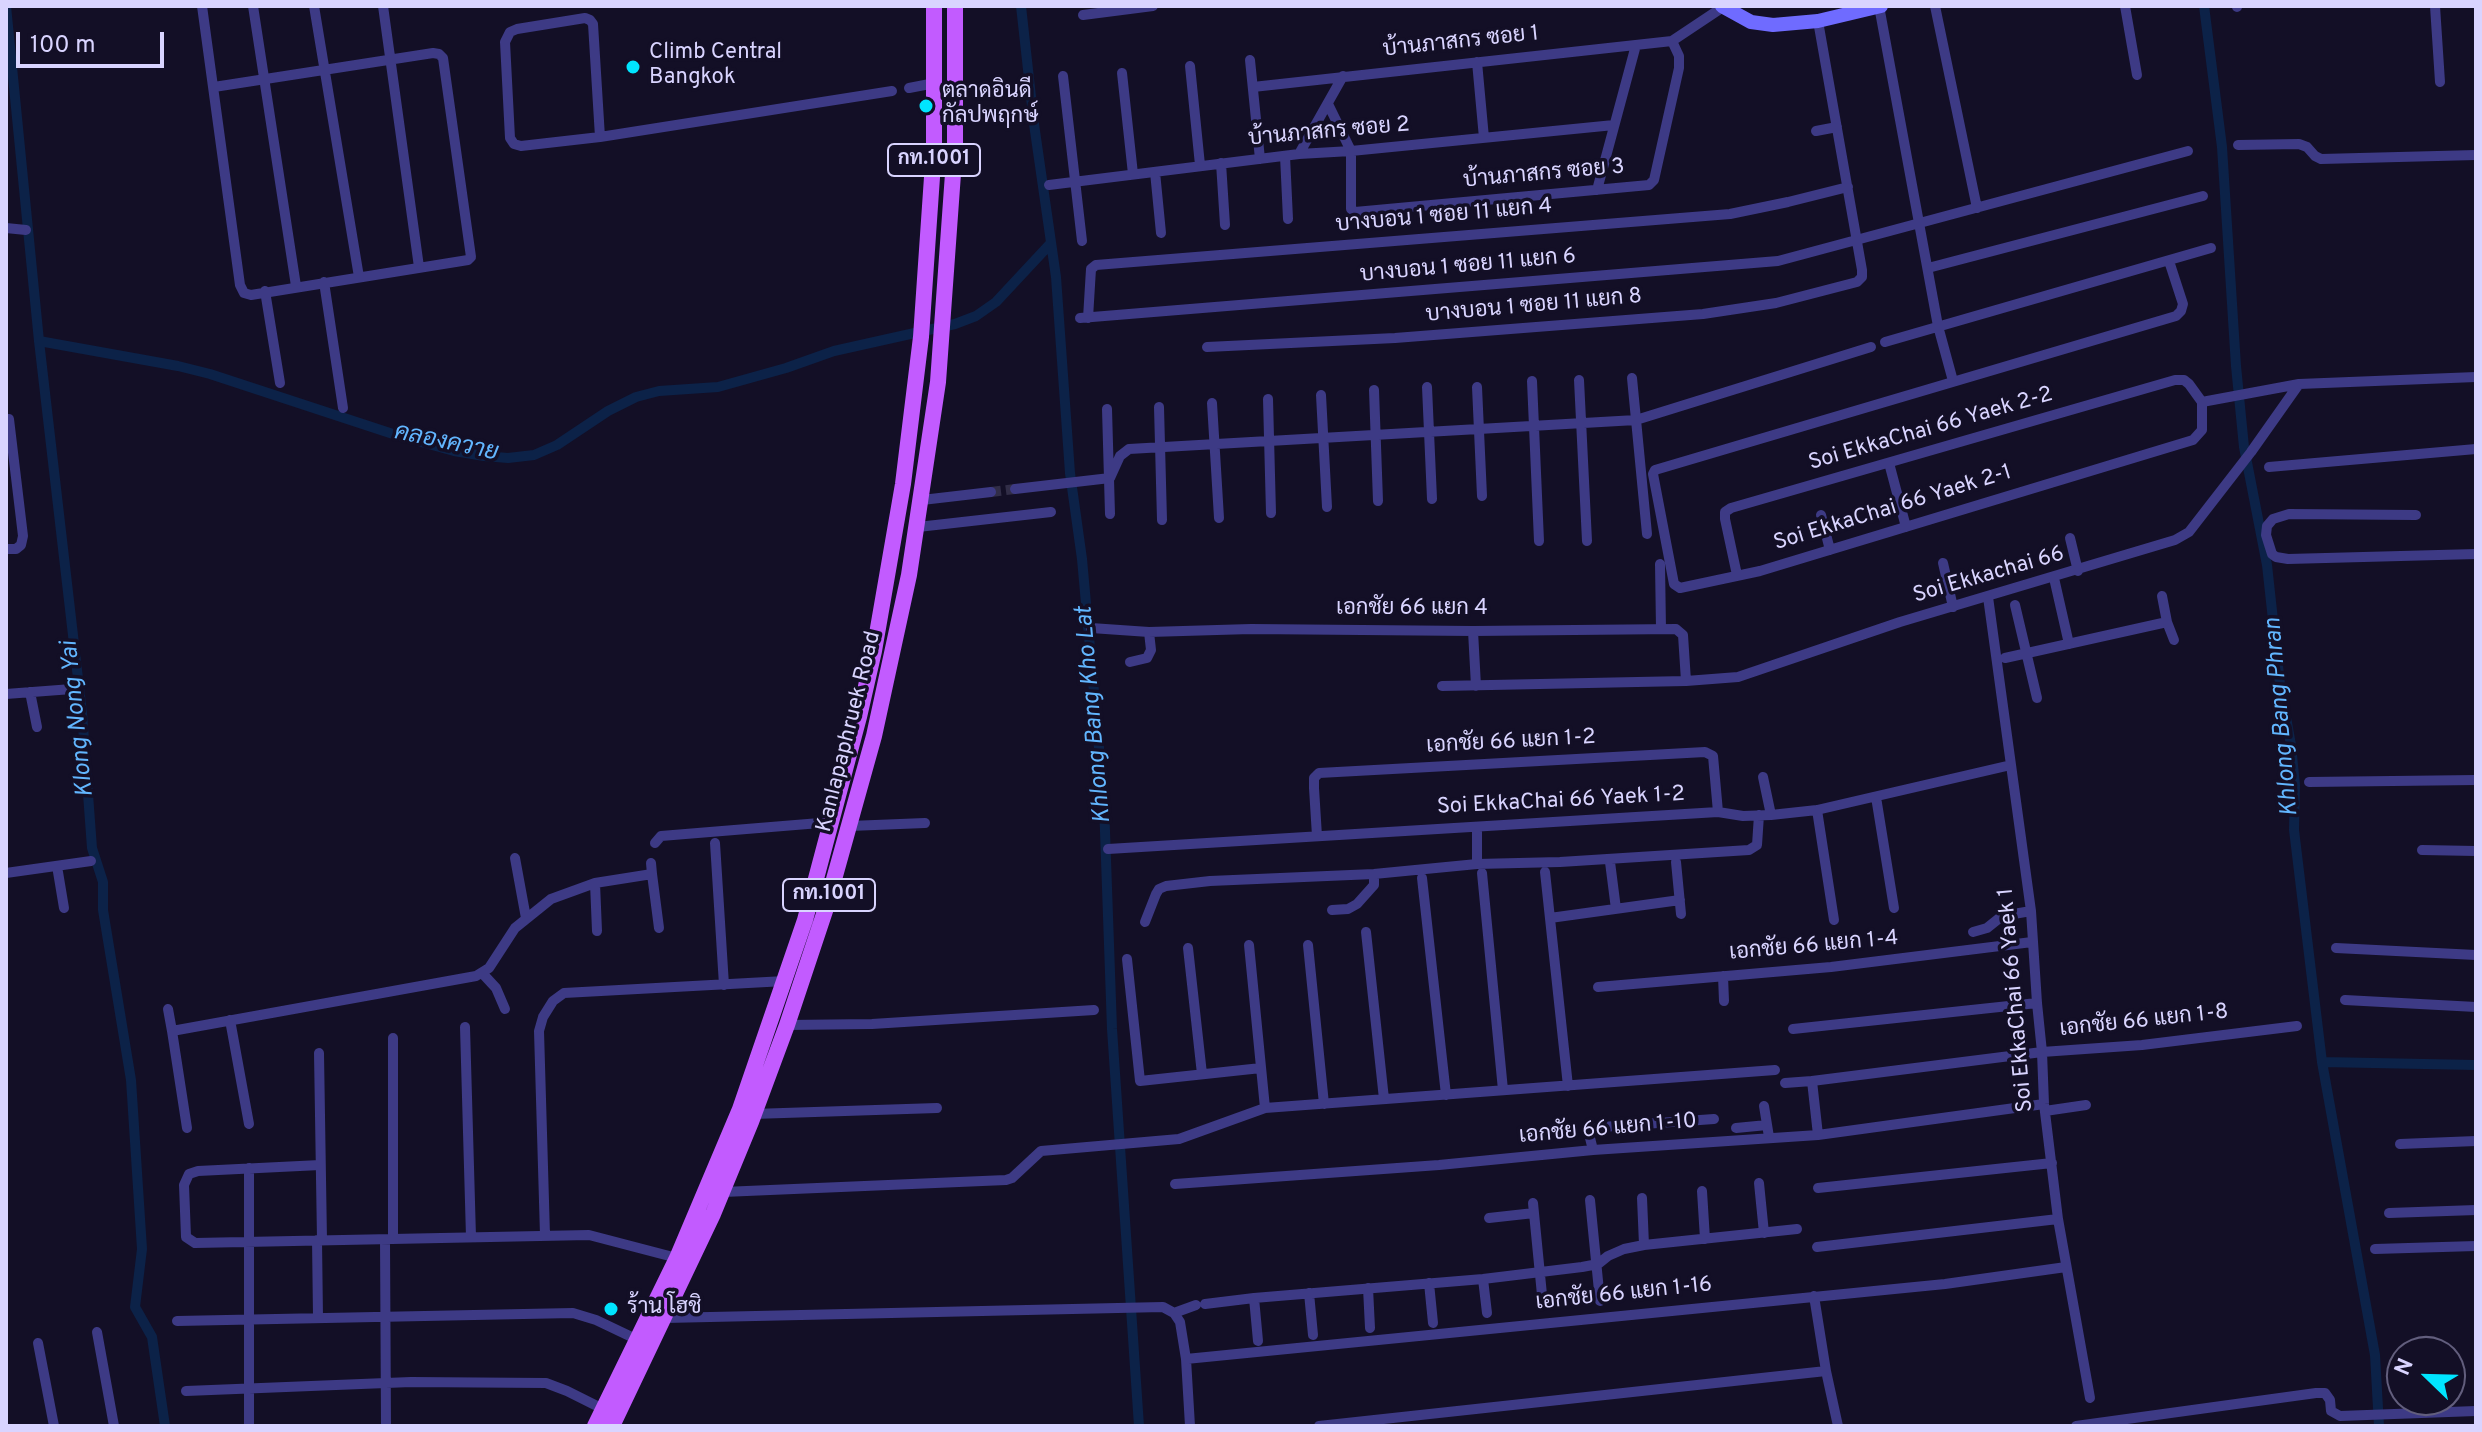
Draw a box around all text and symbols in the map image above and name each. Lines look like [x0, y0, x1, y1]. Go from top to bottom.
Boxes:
scale bar [20, 16, 168, 66]
street label: บ้านภาสกร ซอย 1 [1382, 22, 1540, 64]
text: 100 m [30, 31, 96, 61]
place label: Climb Central Bangkok [649, 41, 782, 92]
marker: Climb Central Bangkok [624, 58, 642, 76]
place label: ตลาดอินดี กัลปพฤกษ์ [942, 80, 1038, 132]
marker: ตลาดอินดี กัลปพฤกษ์ [917, 97, 935, 115]
street label: บ้านภาสกร ซอย 2 [1247, 113, 1411, 153]
road number: กท.1001 [888, 144, 980, 176]
street label: บ้านภาสกร ซอย 3 [1462, 155, 1626, 195]
street label: บางบอน 1 ซอย 11 แยก 4 [1335, 194, 1553, 240]
street label: บางบอน 1 ซอย 11 แยก 6 [1359, 244, 1577, 290]
street label: บางบอน 1 ซอย 11 แยก 8 [1425, 284, 1643, 330]
street label: Soi EkkaChai 66 Yaek 2-2 [1806, 382, 2056, 478]
water label: คลองควาย [391, 419, 501, 469]
street label: Soi EkkaChai 66 Yaek 2-1 [1771, 460, 2015, 558]
street label: Soi Ekkachai 66 [1910, 542, 2068, 610]
street label: เอกชัย 66 แยก 4 [1336, 597, 1488, 623]
water label: Khlong Bang Kho Lat [1071, 605, 1119, 825]
water label: Khlong Bang Phran [2260, 616, 2306, 818]
street label: Kanlapaphruek Road [812, 629, 888, 835]
water label: Klong Nong Yai [56, 639, 102, 799]
street label: เอกชัย 66 แยก 1-2 [1426, 725, 1596, 761]
street label: Soi EkkaChai 66 Yaek 1-2 [1436, 782, 1686, 822]
road number: กท.1001 [783, 879, 875, 911]
street label: Soi EkkaChai 66 Yaek 1 [1994, 887, 2040, 1113]
street label: เอกชัย 66 แยก 1-4 [1728, 926, 1900, 968]
street label: เอกชัย 66 แยก 1-8 [2058, 1000, 2230, 1044]
street label: เอกชัย 66 แยก 1-10 [1518, 1109, 1698, 1151]
street label: เอกชัย 66 แยก 1-16 [1534, 1273, 1714, 1317]
place label: ร้าน โฮชิ [627, 1296, 702, 1322]
marker: ร้าน โฮชิ [602, 1300, 620, 1318]
north arrow [2386, 1336, 2466, 1416]
text: N [2390, 1355, 2421, 1380]

